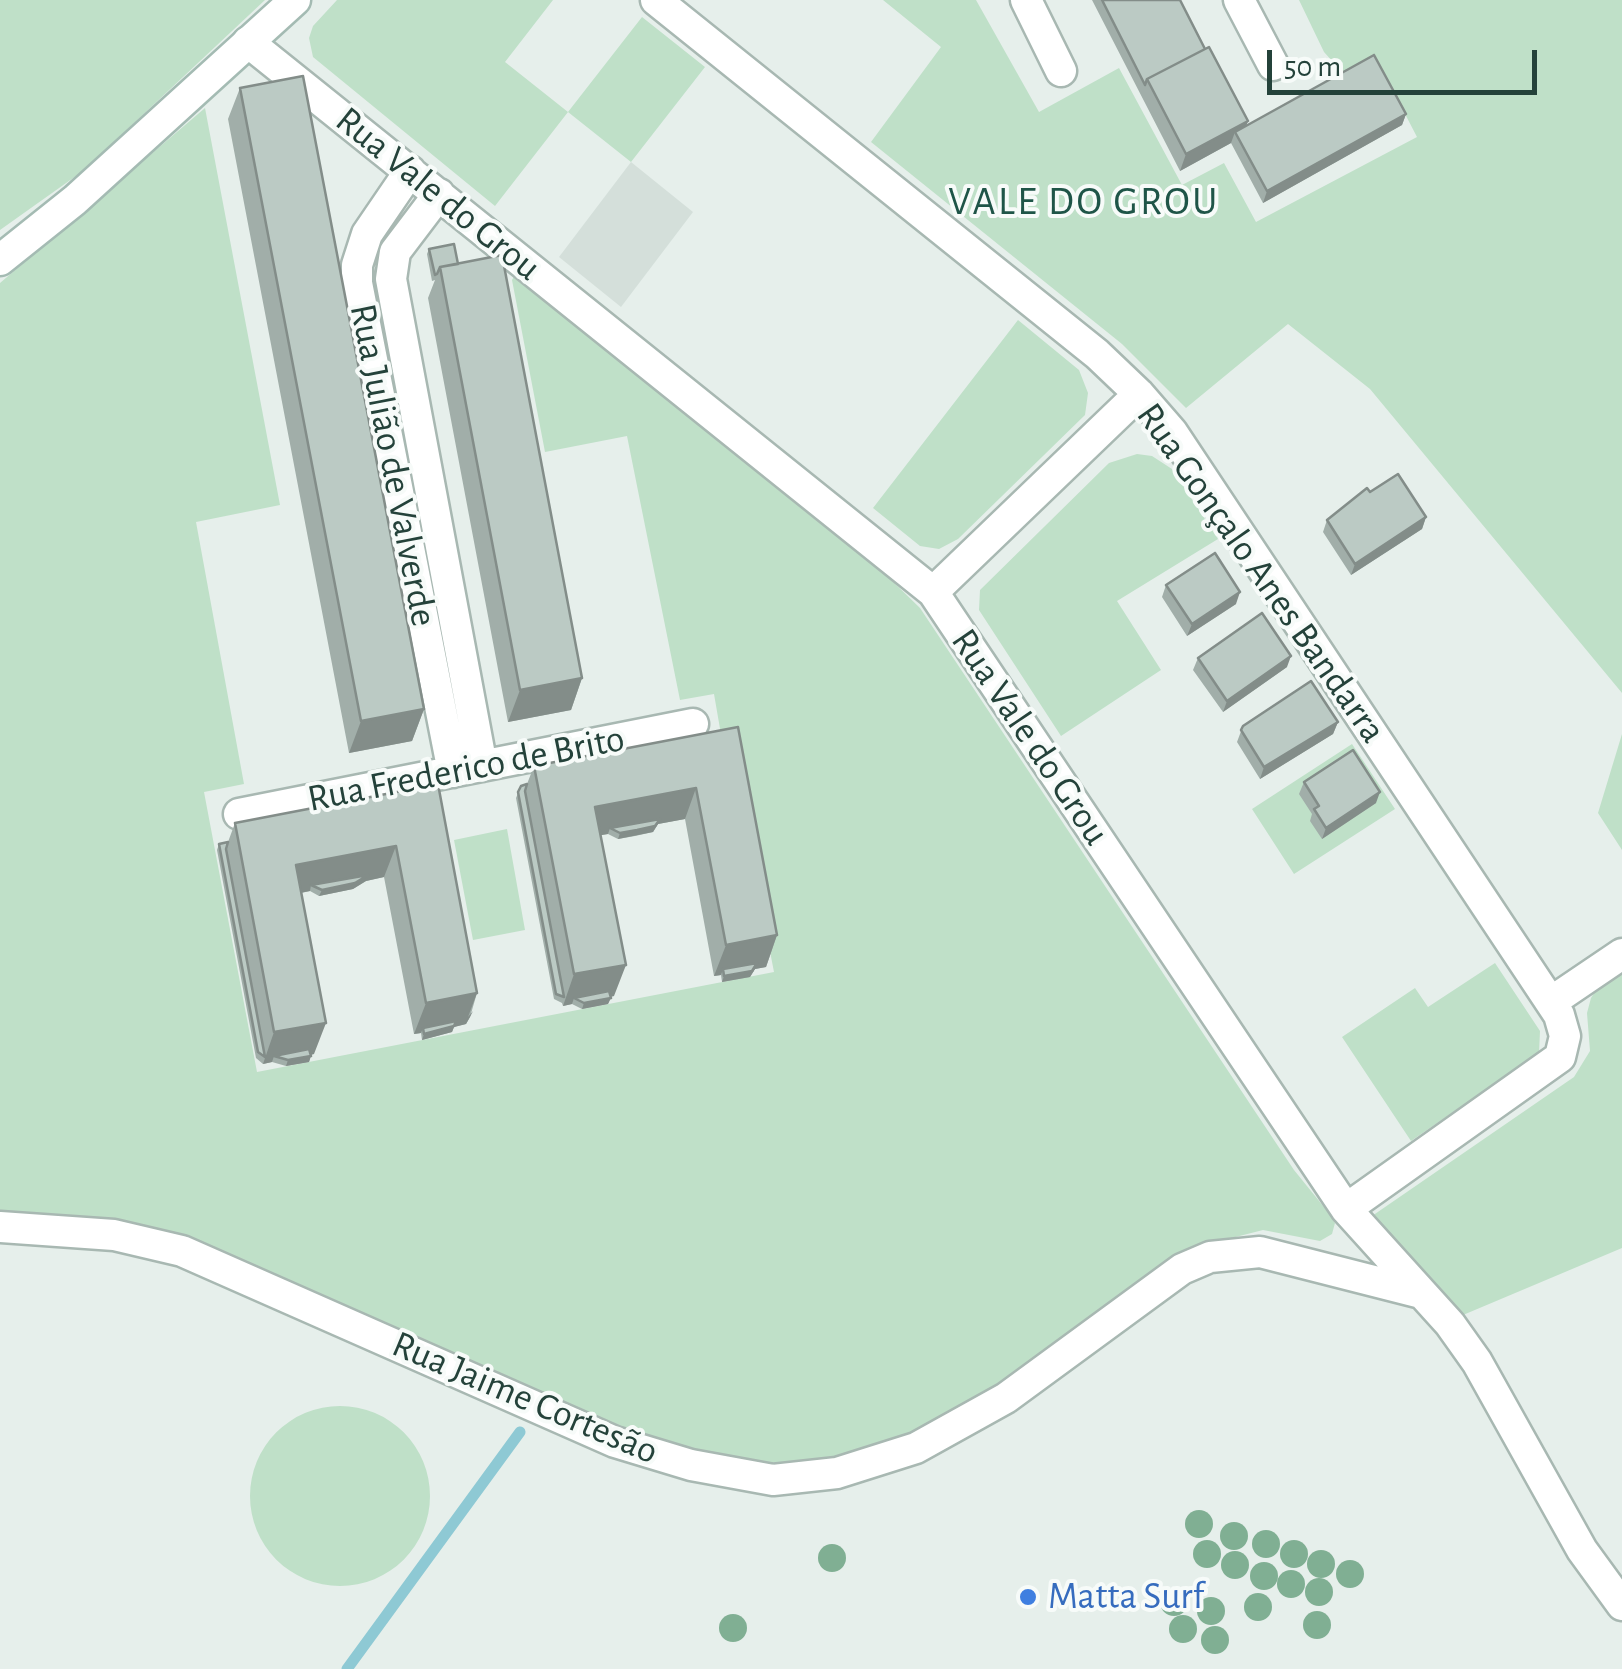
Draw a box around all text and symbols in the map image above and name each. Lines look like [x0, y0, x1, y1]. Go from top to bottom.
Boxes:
scale bar [1272, 30, 1542, 92]
text: 50 m [1284, 52, 1341, 82]
street label: Rua Vale do Grou [326, 97, 550, 291]
district label: VALE DO GROU [948, 178, 1220, 226]
street label: Rua Julião de Valverde [339, 300, 447, 630]
street label: Rua Gonçalo Anes Bandarra [1126, 394, 1396, 752]
street label: Rua Vale do Grou [941, 620, 1119, 854]
street label: Rua Frederico de Brito [304, 716, 628, 822]
street label: Rua Jaime Cortesão [385, 1321, 665, 1475]
place label: Matta Surf [1048, 1574, 1204, 1620]
marker: Matta Surf [1017, 1586, 1039, 1608]

